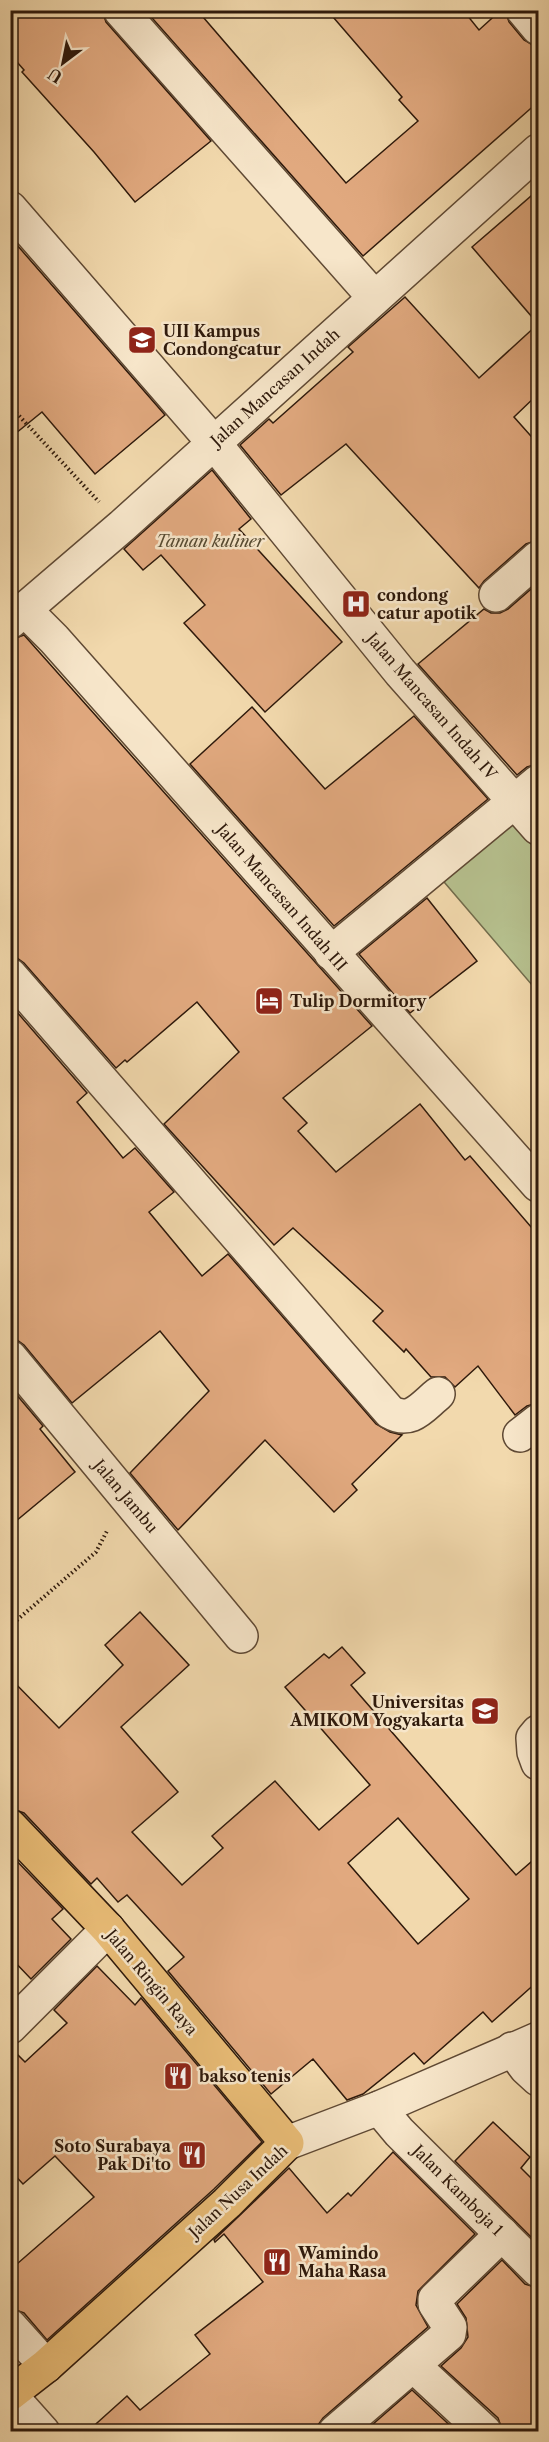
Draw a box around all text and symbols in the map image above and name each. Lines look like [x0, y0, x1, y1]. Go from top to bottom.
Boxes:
north arrow [33, 33, 93, 93]
text: U [44, 64, 66, 88]
place label: UII Kampus Condongcatur [163, 321, 281, 359]
school or university icon: UII Kampus Condongcatur [126, 324, 158, 356]
street label: Jalan Mancasan Indah [204, 324, 344, 452]
park label: Taman kuliner [156, 531, 266, 551]
place label: condong catur apotik [377, 585, 477, 623]
hospital icon: condong catur apotik [340, 588, 372, 620]
street label: Jalan Mancasan Indah IV [361, 626, 502, 784]
street label: Jalan Mancasan Indah III [211, 817, 352, 975]
hotel icon: Tulip Dormitory [253, 985, 285, 1017]
place label: Tulip Dormitory [290, 991, 428, 1011]
street label: Jalan Jambu [88, 1453, 163, 1537]
place label: Universitas AMIKOM Yogyakarta [289, 1692, 465, 1730]
school or university icon: Universitas AMIKOM Yogyakarta [469, 1695, 501, 1727]
street label: Jalan Ringin Raya [100, 1923, 203, 2039]
restaurant icon: bakso tenis [162, 2060, 194, 2092]
place label: bakso tenis [198, 2066, 291, 2086]
place label: Soto Surabaya Pak Di'to [54, 2136, 172, 2174]
street label: Jalan Kamboja 1 [406, 2138, 508, 2240]
restaurant icon: Soto Surabaya Pak Di'to [176, 2139, 208, 2171]
street label: Jalan Nusa Indah [182, 2140, 292, 2244]
place label: Wamindo Maha Rasa [297, 2243, 387, 2281]
restaurant icon: Wamindo Maha Rasa [261, 2246, 293, 2278]

